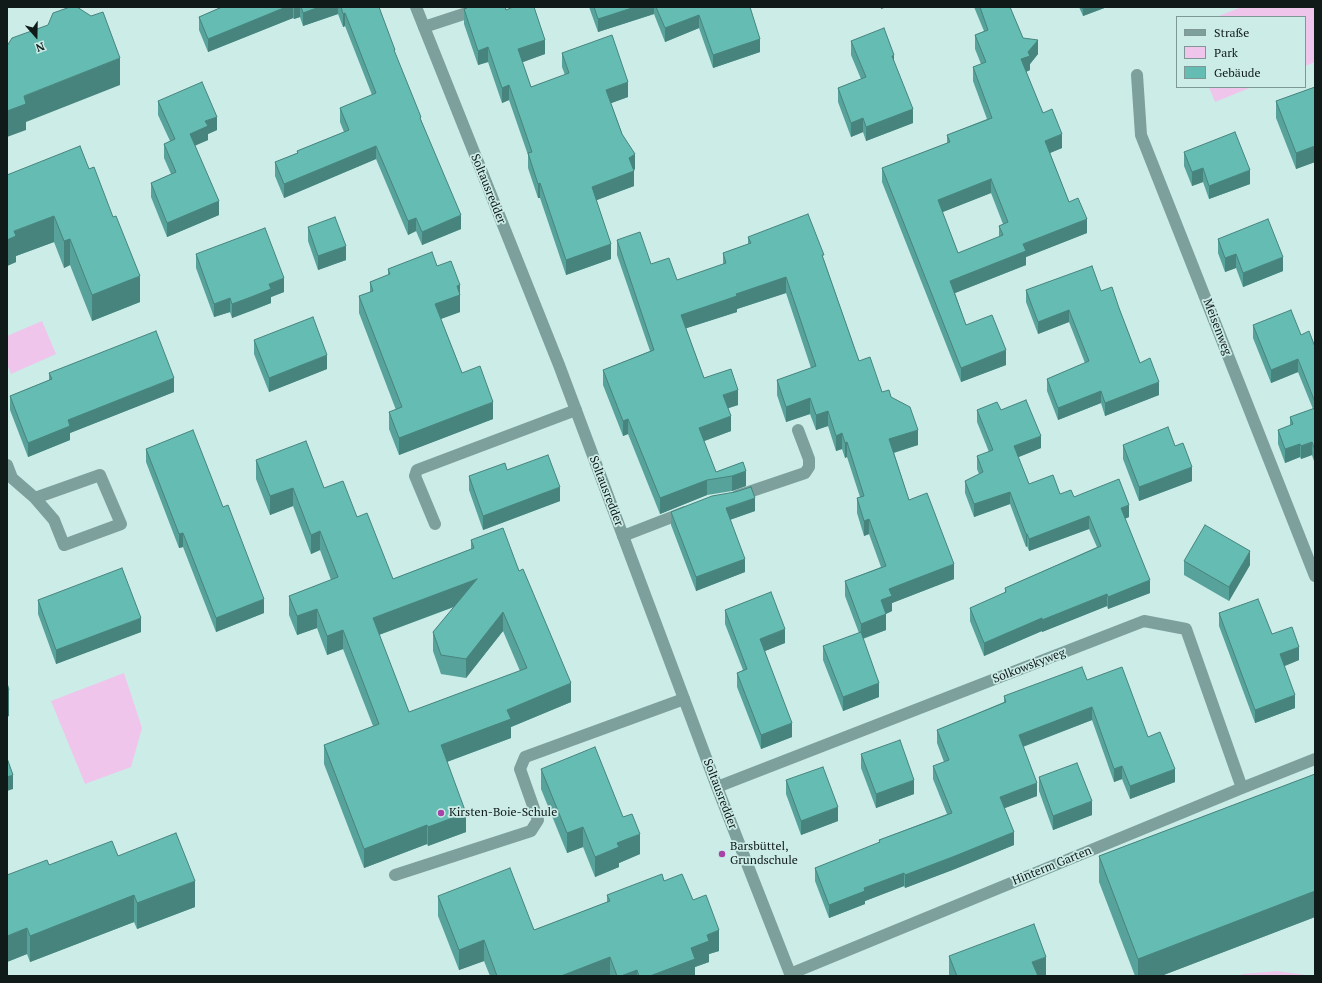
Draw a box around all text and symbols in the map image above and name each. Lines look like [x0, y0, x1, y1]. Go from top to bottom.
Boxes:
north arrow [16, 16, 56, 56]
legend [1176, 16, 1306, 88]
text: Straße [1214, 25, 1249, 40]
text: N [34, 39, 46, 55]
text: Park [1214, 45, 1238, 60]
text: Gebäude [1214, 65, 1260, 80]
street label: Soltausredder [467, 152, 509, 226]
street label: Meisenweg [1200, 297, 1234, 357]
street label: Soltausredder [586, 454, 626, 528]
street label: Solkowskyweg [991, 646, 1067, 686]
street label: Soltausredder [700, 757, 740, 831]
place label: Kirsten-Boie-Schule [449, 806, 557, 820]
marker: Kirsten-Boie-Schule [436, 808, 446, 818]
place label: Barsbüttel, Grundschule [730, 840, 798, 868]
street label: Hinterm Garten [1010, 844, 1094, 888]
marker: Barsbüttel, Grundschule [717, 849, 727, 859]

